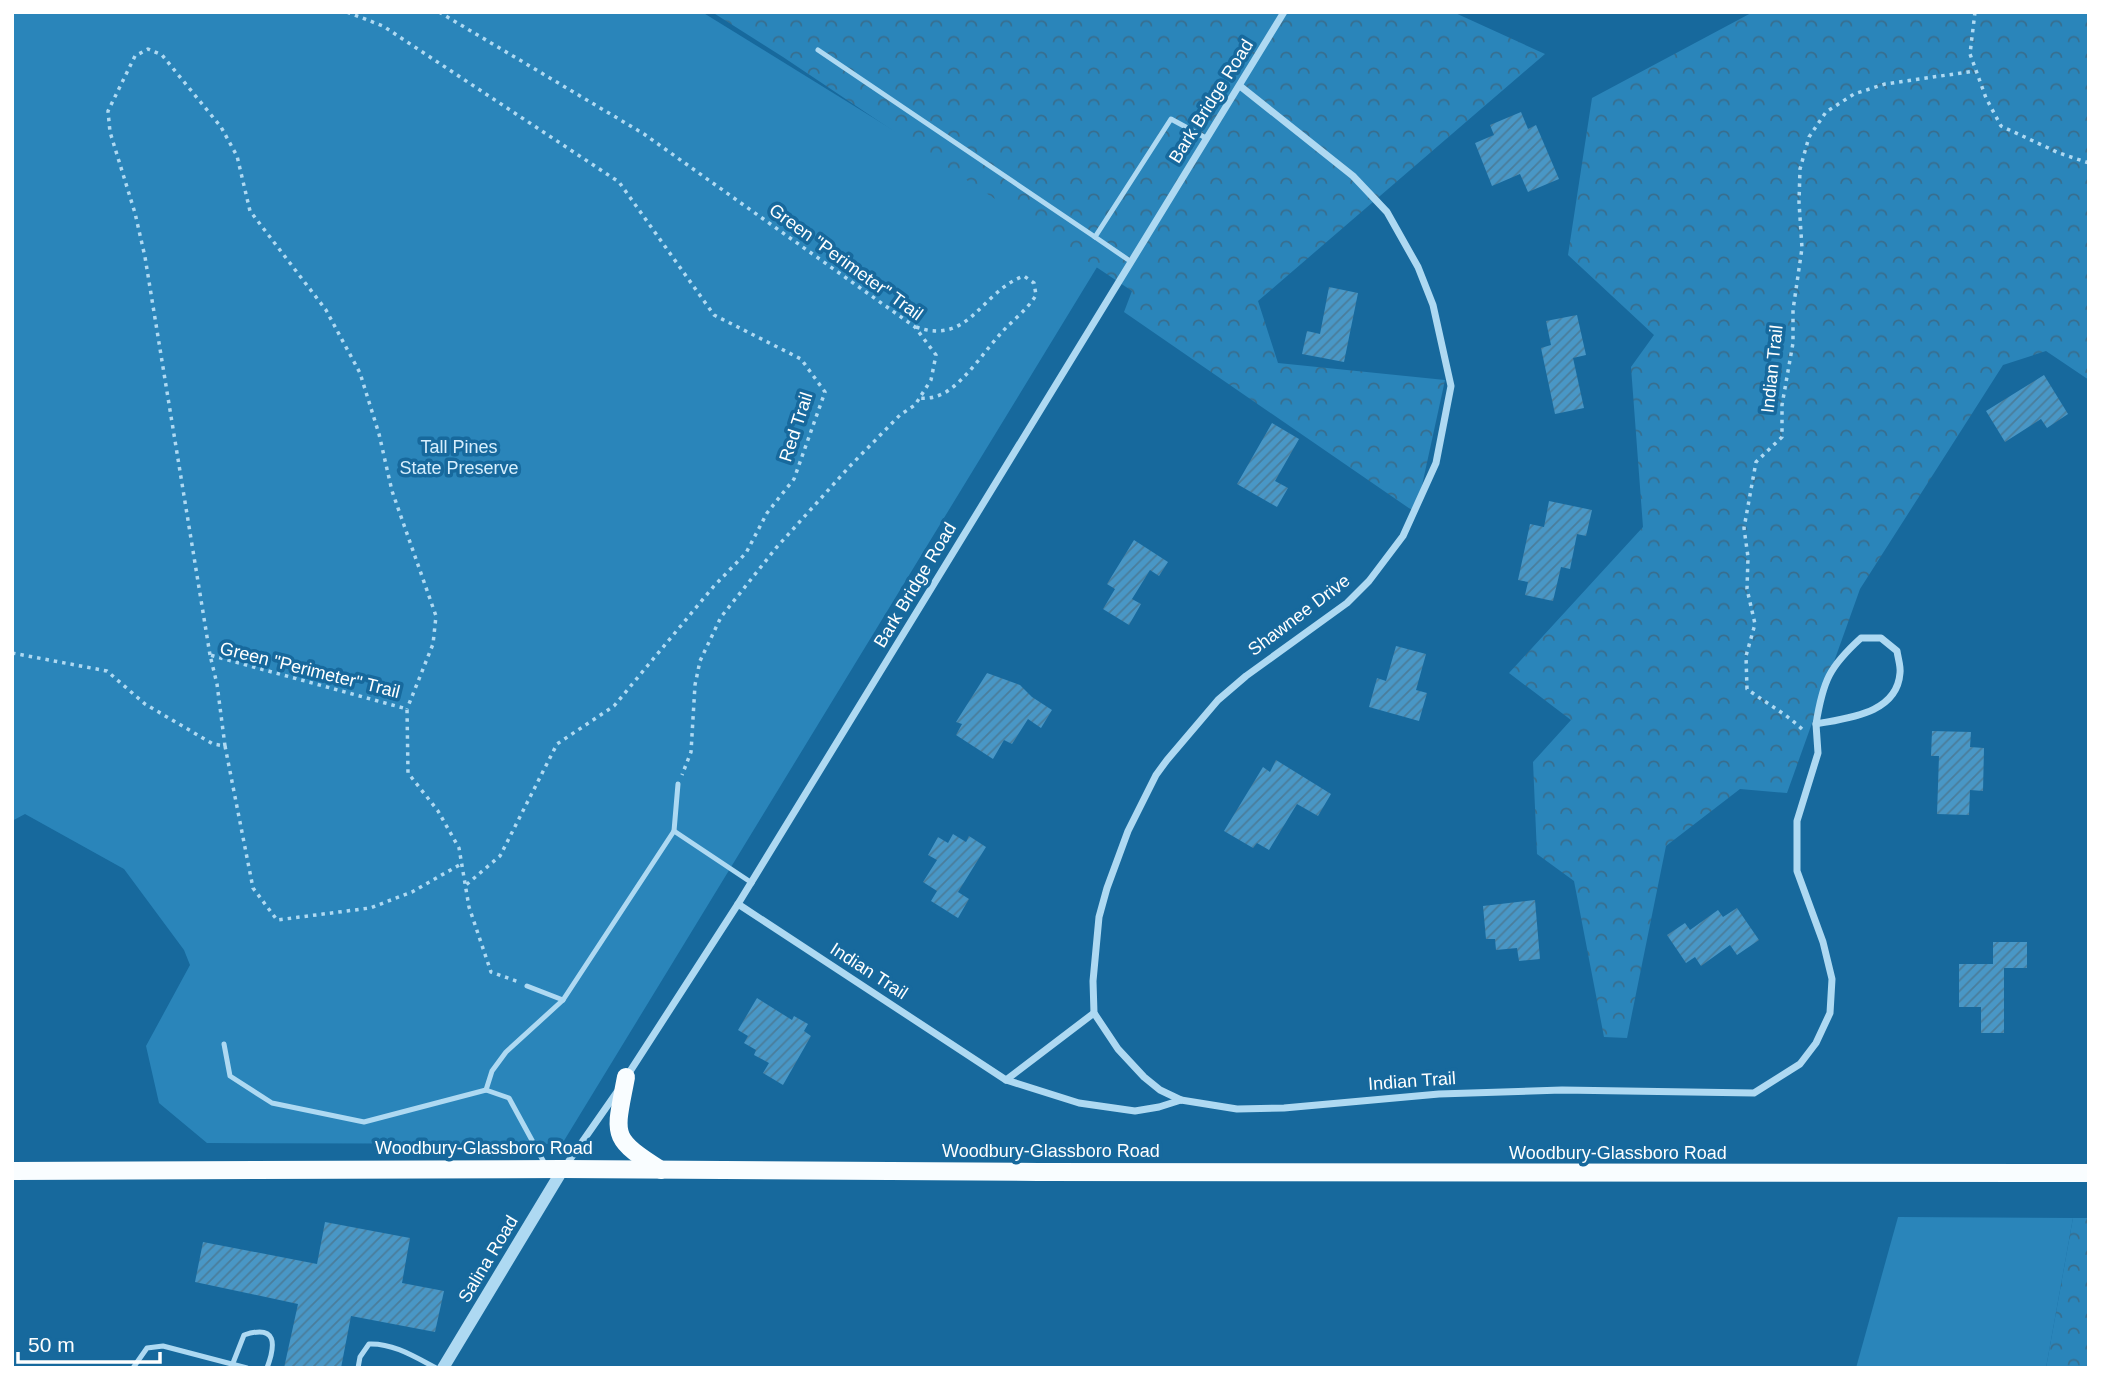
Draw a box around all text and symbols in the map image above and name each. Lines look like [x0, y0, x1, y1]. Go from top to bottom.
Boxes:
street label: Bark Bridge Road [1165, 35, 1257, 167]
street label: Green "Perimeter" Trail [765, 200, 927, 324]
street label: Indian Trail [1757, 324, 1787, 414]
street label: Red Trail [775, 390, 817, 464]
park label: Tall Pines State Preserve [399, 437, 519, 478]
street label: Bark Bridge Road [870, 519, 960, 651]
street label: Shawnee Drive [1244, 570, 1354, 660]
street label: Green "Perimeter" Trail [218, 638, 402, 702]
street label: Indian Trail [827, 939, 911, 1003]
street label: Indian Trail [1367, 1068, 1457, 1094]
street label: Woodbury-Glassboro Road [375, 1138, 593, 1158]
street label: Woodbury-Glassboro Road [942, 1141, 1160, 1161]
street label: Woodbury-Glassboro Road [1509, 1143, 1727, 1163]
street label: Salina Road [454, 1212, 522, 1306]
scale bar [18, 1320, 159, 1364]
text: 50 m [28, 1333, 75, 1356]

